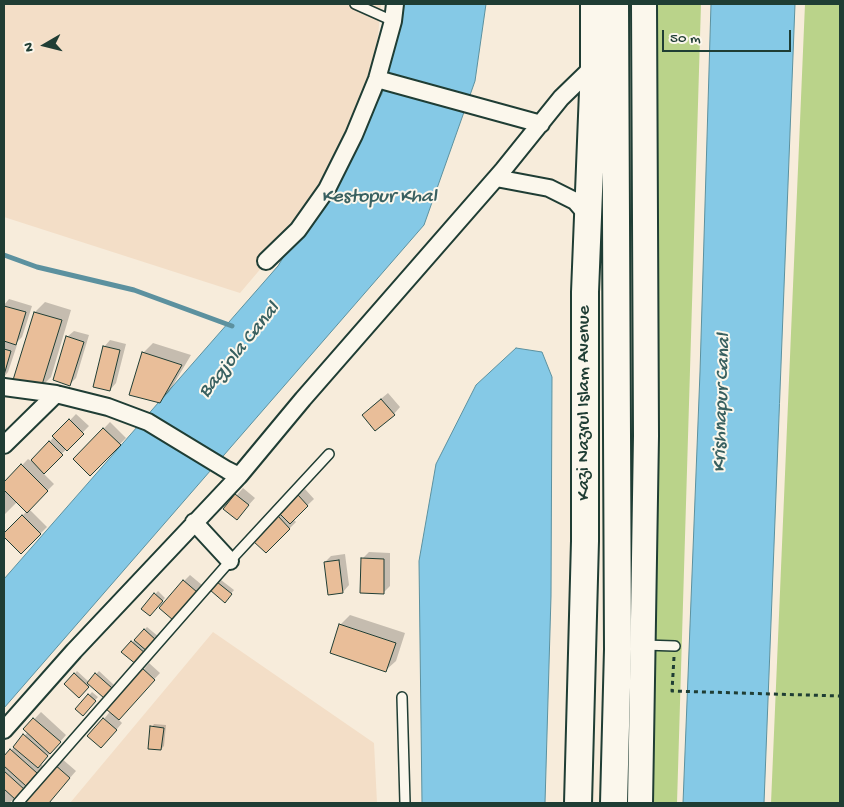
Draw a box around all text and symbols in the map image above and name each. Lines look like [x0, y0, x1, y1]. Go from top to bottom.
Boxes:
north arrow [20, 20, 70, 70]
scale bar [664, 20, 793, 52]
text: 50 m [670, 30, 701, 48]
text: N [21, 41, 39, 53]
water label: Kestopur Khal [321, 186, 437, 210]
water label: Bagjola Canal [194, 298, 286, 404]
street label: Kazi Nazrul Islam Avenue [574, 305, 596, 501]
water label: Krishnapur Canal [709, 333, 737, 473]

